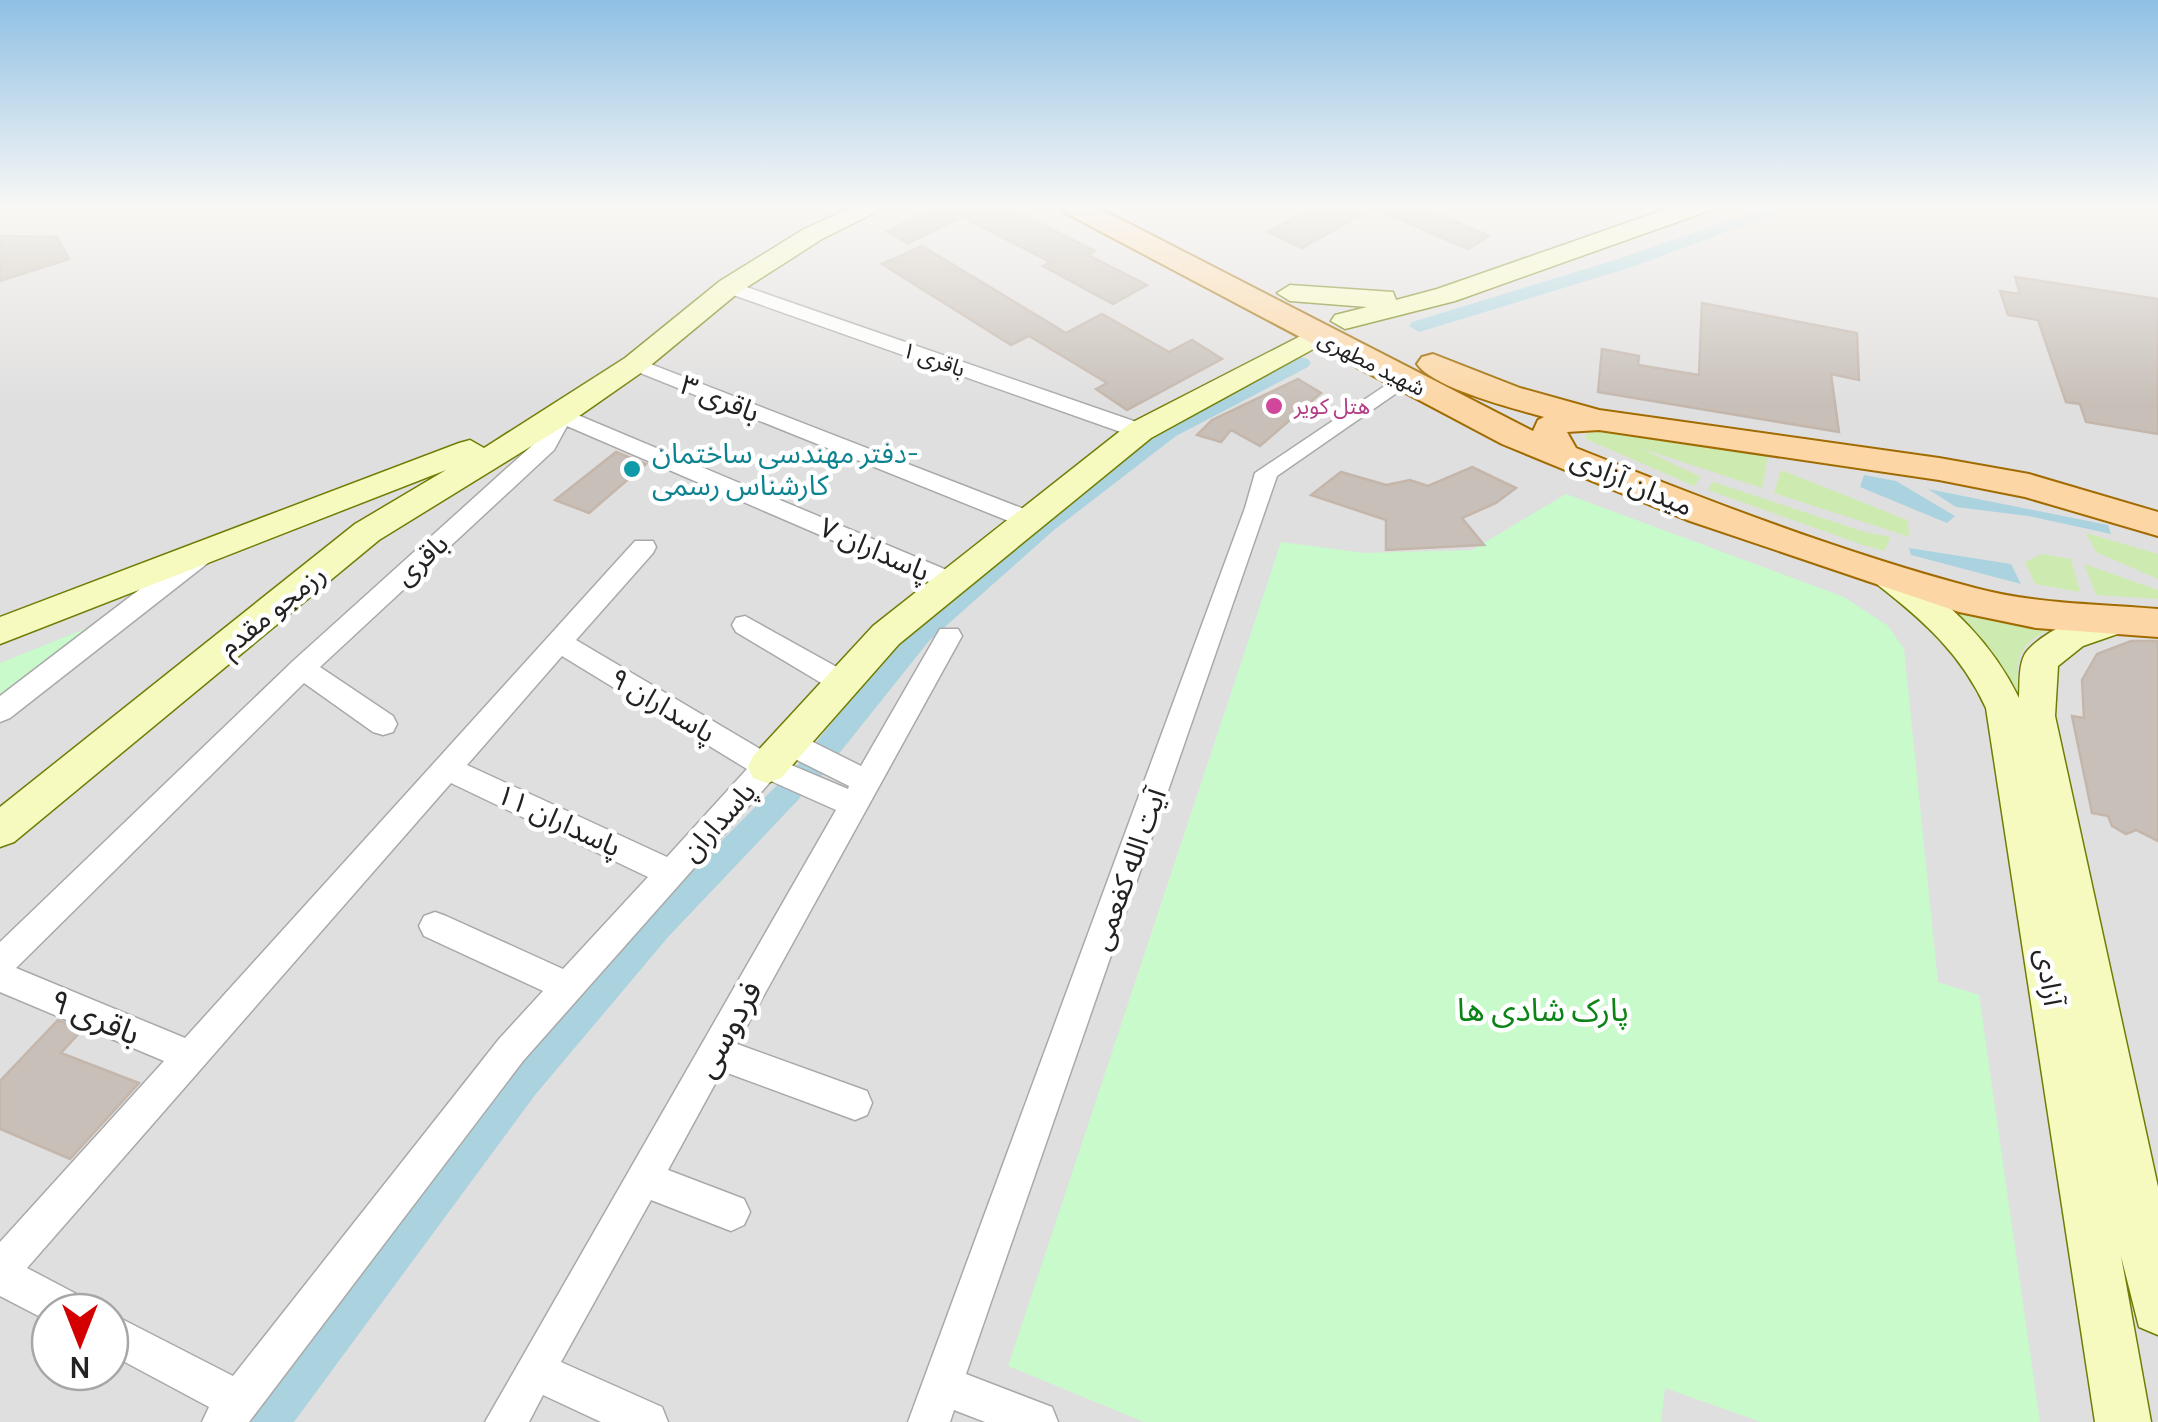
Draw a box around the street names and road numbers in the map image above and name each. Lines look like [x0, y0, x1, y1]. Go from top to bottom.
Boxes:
street label: شهید مطهری [1313, 323, 1431, 403]
street label: باقری ۱ [899, 334, 969, 384]
street label: باقری ۳ [675, 364, 766, 430]
street label: میدان آزادی [1566, 438, 1699, 524]
street label: پاسداران ۷ [814, 507, 937, 589]
street label: باقری [385, 524, 456, 593]
street label: رزمجو مقدم [210, 554, 335, 667]
street label: پاسداران ۹ [603, 658, 723, 751]
street label: پاسداران [671, 772, 763, 869]
street label: پاسداران ۱۱ [491, 774, 628, 865]
street label: آیت الله کفعمی [1080, 781, 1175, 955]
street label: آزادی [2028, 945, 2075, 1010]
street label: فردوسی [683, 972, 772, 1085]
street label: باقری ۹ [44, 977, 147, 1055]

